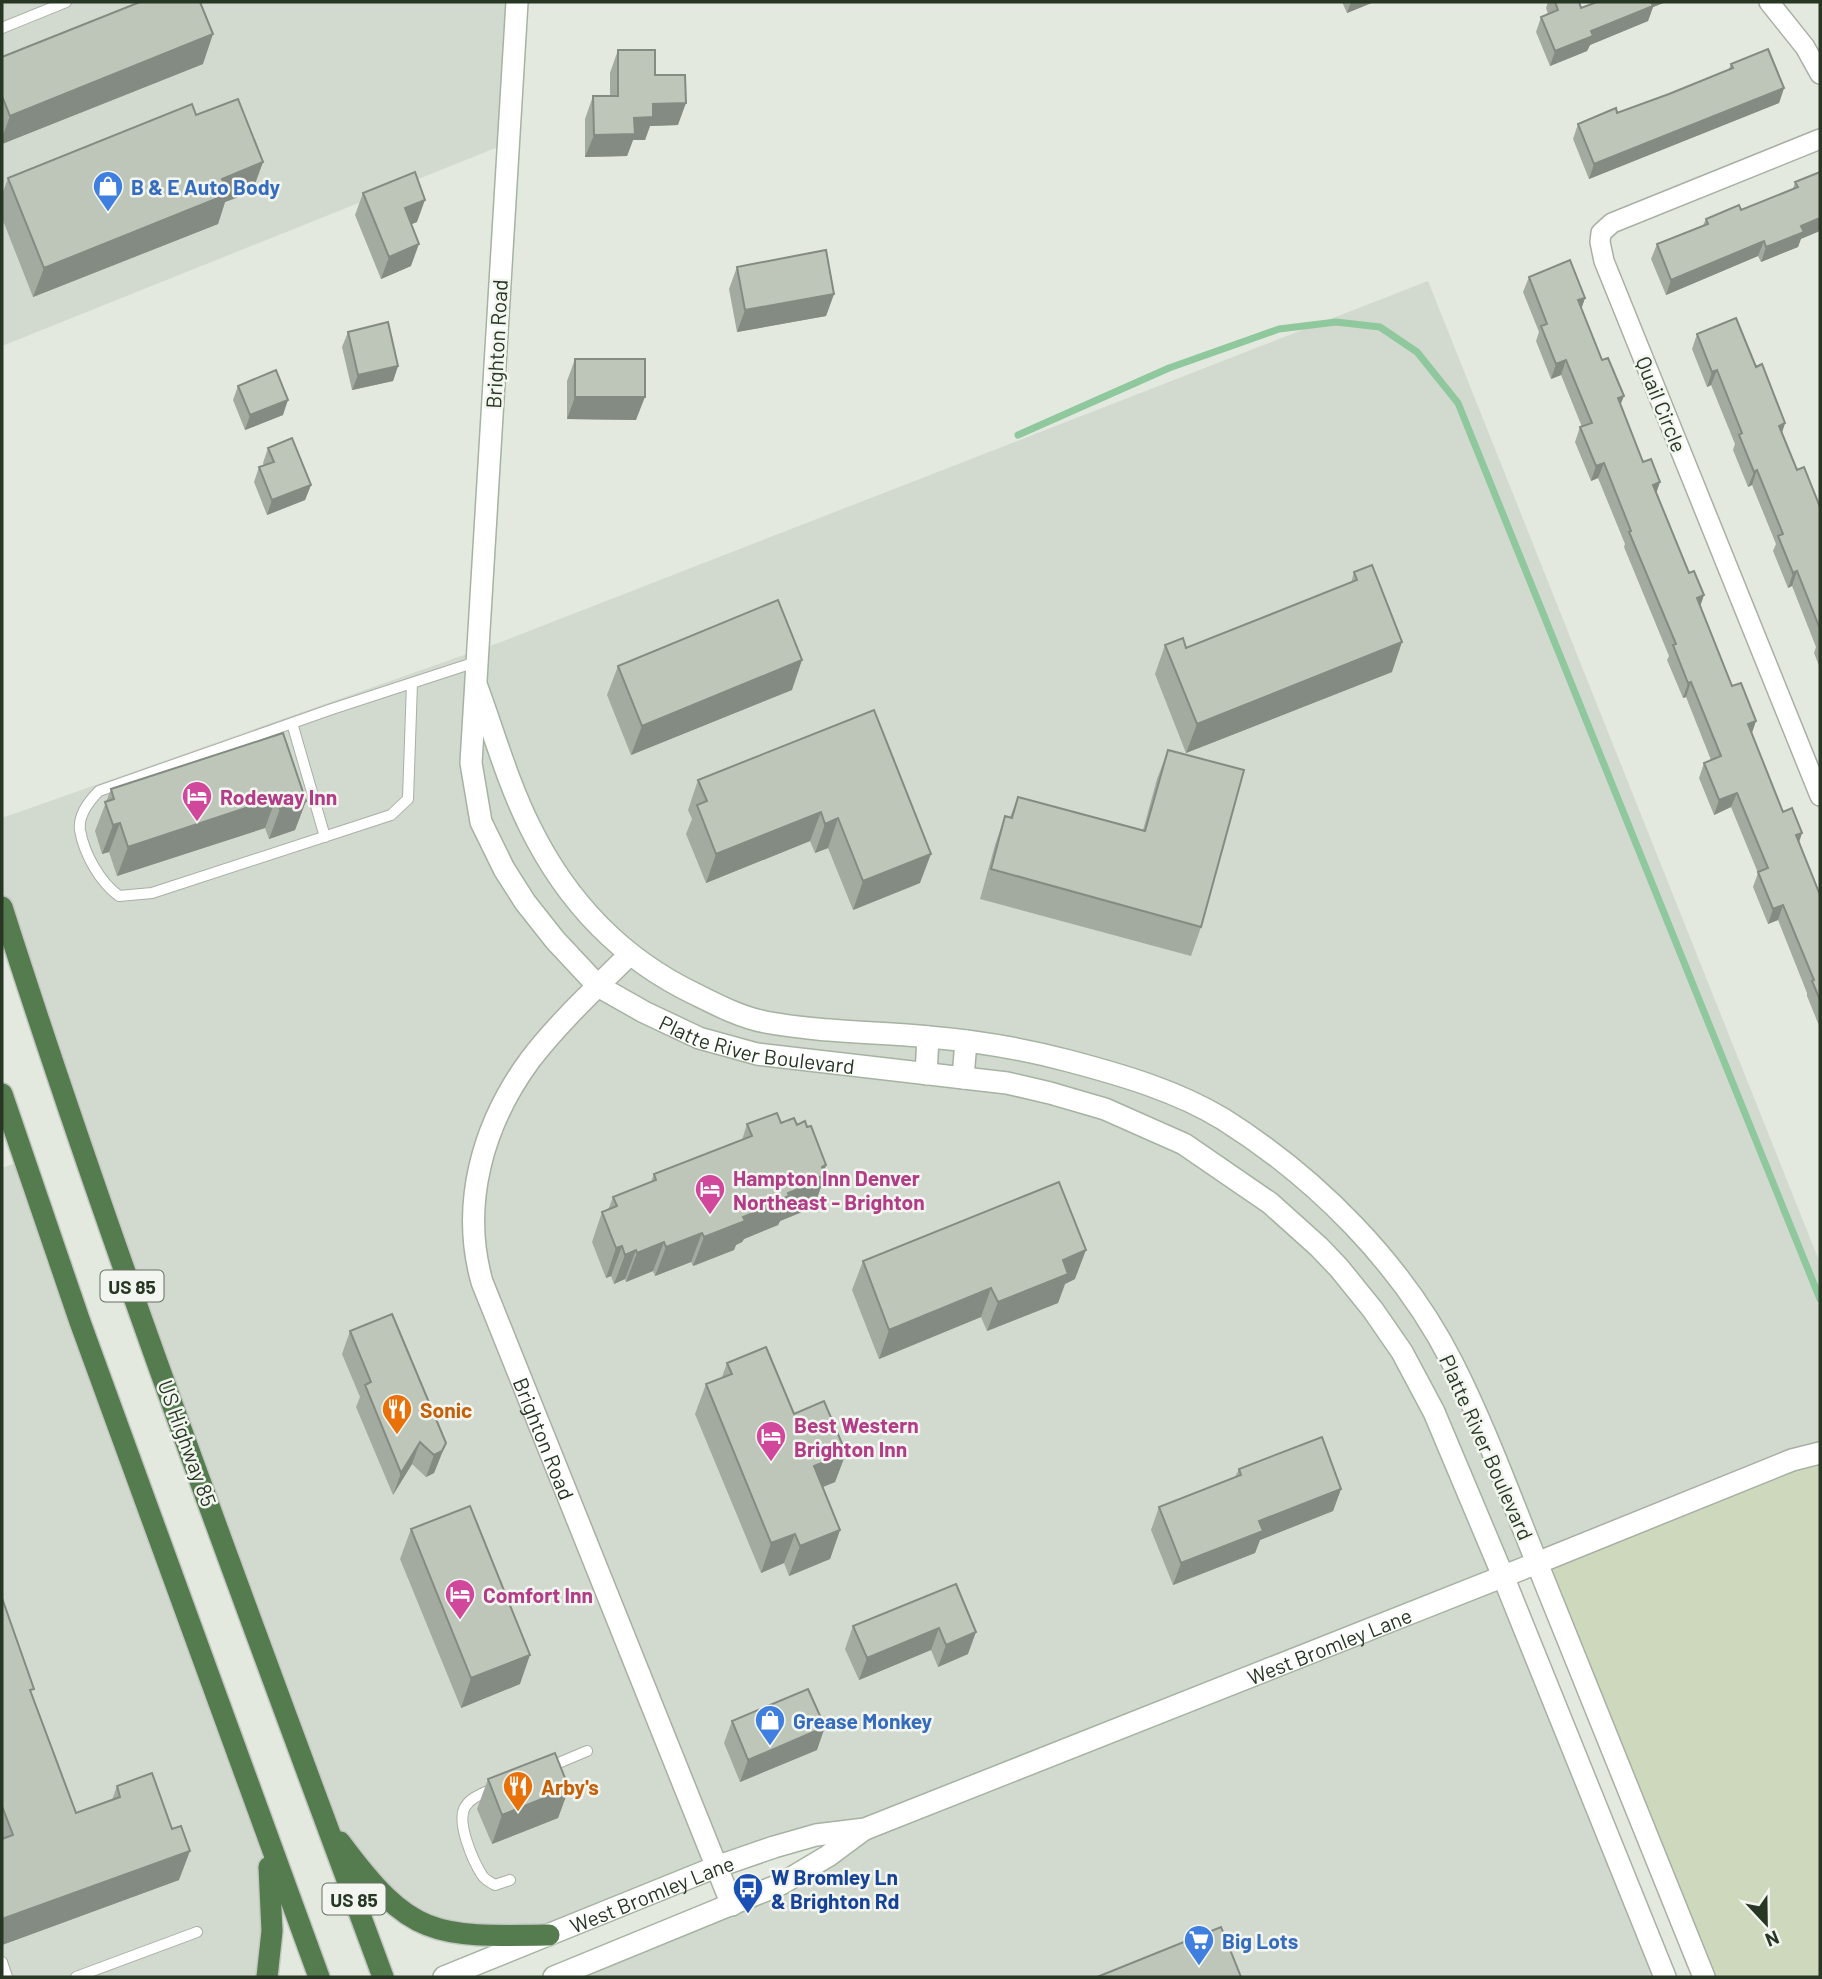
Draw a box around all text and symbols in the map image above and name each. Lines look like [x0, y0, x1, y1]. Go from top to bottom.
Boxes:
shop icon: B & E Auto Body [91, 169, 125, 213]
place label: B & E Auto Body [131, 174, 281, 199]
street label: Brighton Road [480, 279, 512, 409]
street label: Quail Circle [1631, 352, 1693, 456]
hotel icon: Rodeway Inn [180, 779, 214, 823]
place label: Rodeway Inn [220, 784, 337, 809]
street label: Platte River Boulevard [656, 1009, 856, 1078]
place label: Hampton Inn Denver Northeast - Brighton [733, 1165, 925, 1214]
hotel icon: Hampton Inn Denver Northeast - Brighton [693, 1172, 727, 1216]
road number: US 85 [100, 1270, 164, 1302]
street label: Platte River Boulevard [1435, 1350, 1539, 1544]
street label: Brighton Road [509, 1374, 580, 1503]
street label: US Highway 85 [154, 1376, 222, 1510]
restaurant icon: Sonic [380, 1392, 414, 1436]
place label: Sonic [420, 1397, 472, 1422]
place label: Best Western Brighton Inn [794, 1412, 919, 1461]
hotel icon: Best Western Brighton Inn [754, 1419, 788, 1463]
hotel icon: Comfort Inn [443, 1577, 477, 1621]
place label: Comfort Inn [483, 1582, 593, 1607]
street label: West Bromley Lane [1243, 1602, 1415, 1689]
shop icon: Grease Monkey [753, 1703, 787, 1747]
place label: Grease Monkey [793, 1708, 933, 1733]
restaurant icon: Arby's [501, 1769, 535, 1813]
place label: Arby's [541, 1774, 599, 1799]
street label: West Bromley Lane [566, 1849, 737, 1937]
place label: W Bromley Ln & Brighton Rd [771, 1864, 899, 1913]
bus stop icon: W Bromley Ln & Brighton Rd [731, 1871, 765, 1915]
road number: US 85 [322, 1884, 386, 1914]
north arrow [1731, 1888, 1801, 1958]
supermarket icon: Big Lots [1182, 1923, 1216, 1967]
text: N [1762, 1926, 1783, 1952]
place label: Big Lots [1222, 1928, 1298, 1953]

